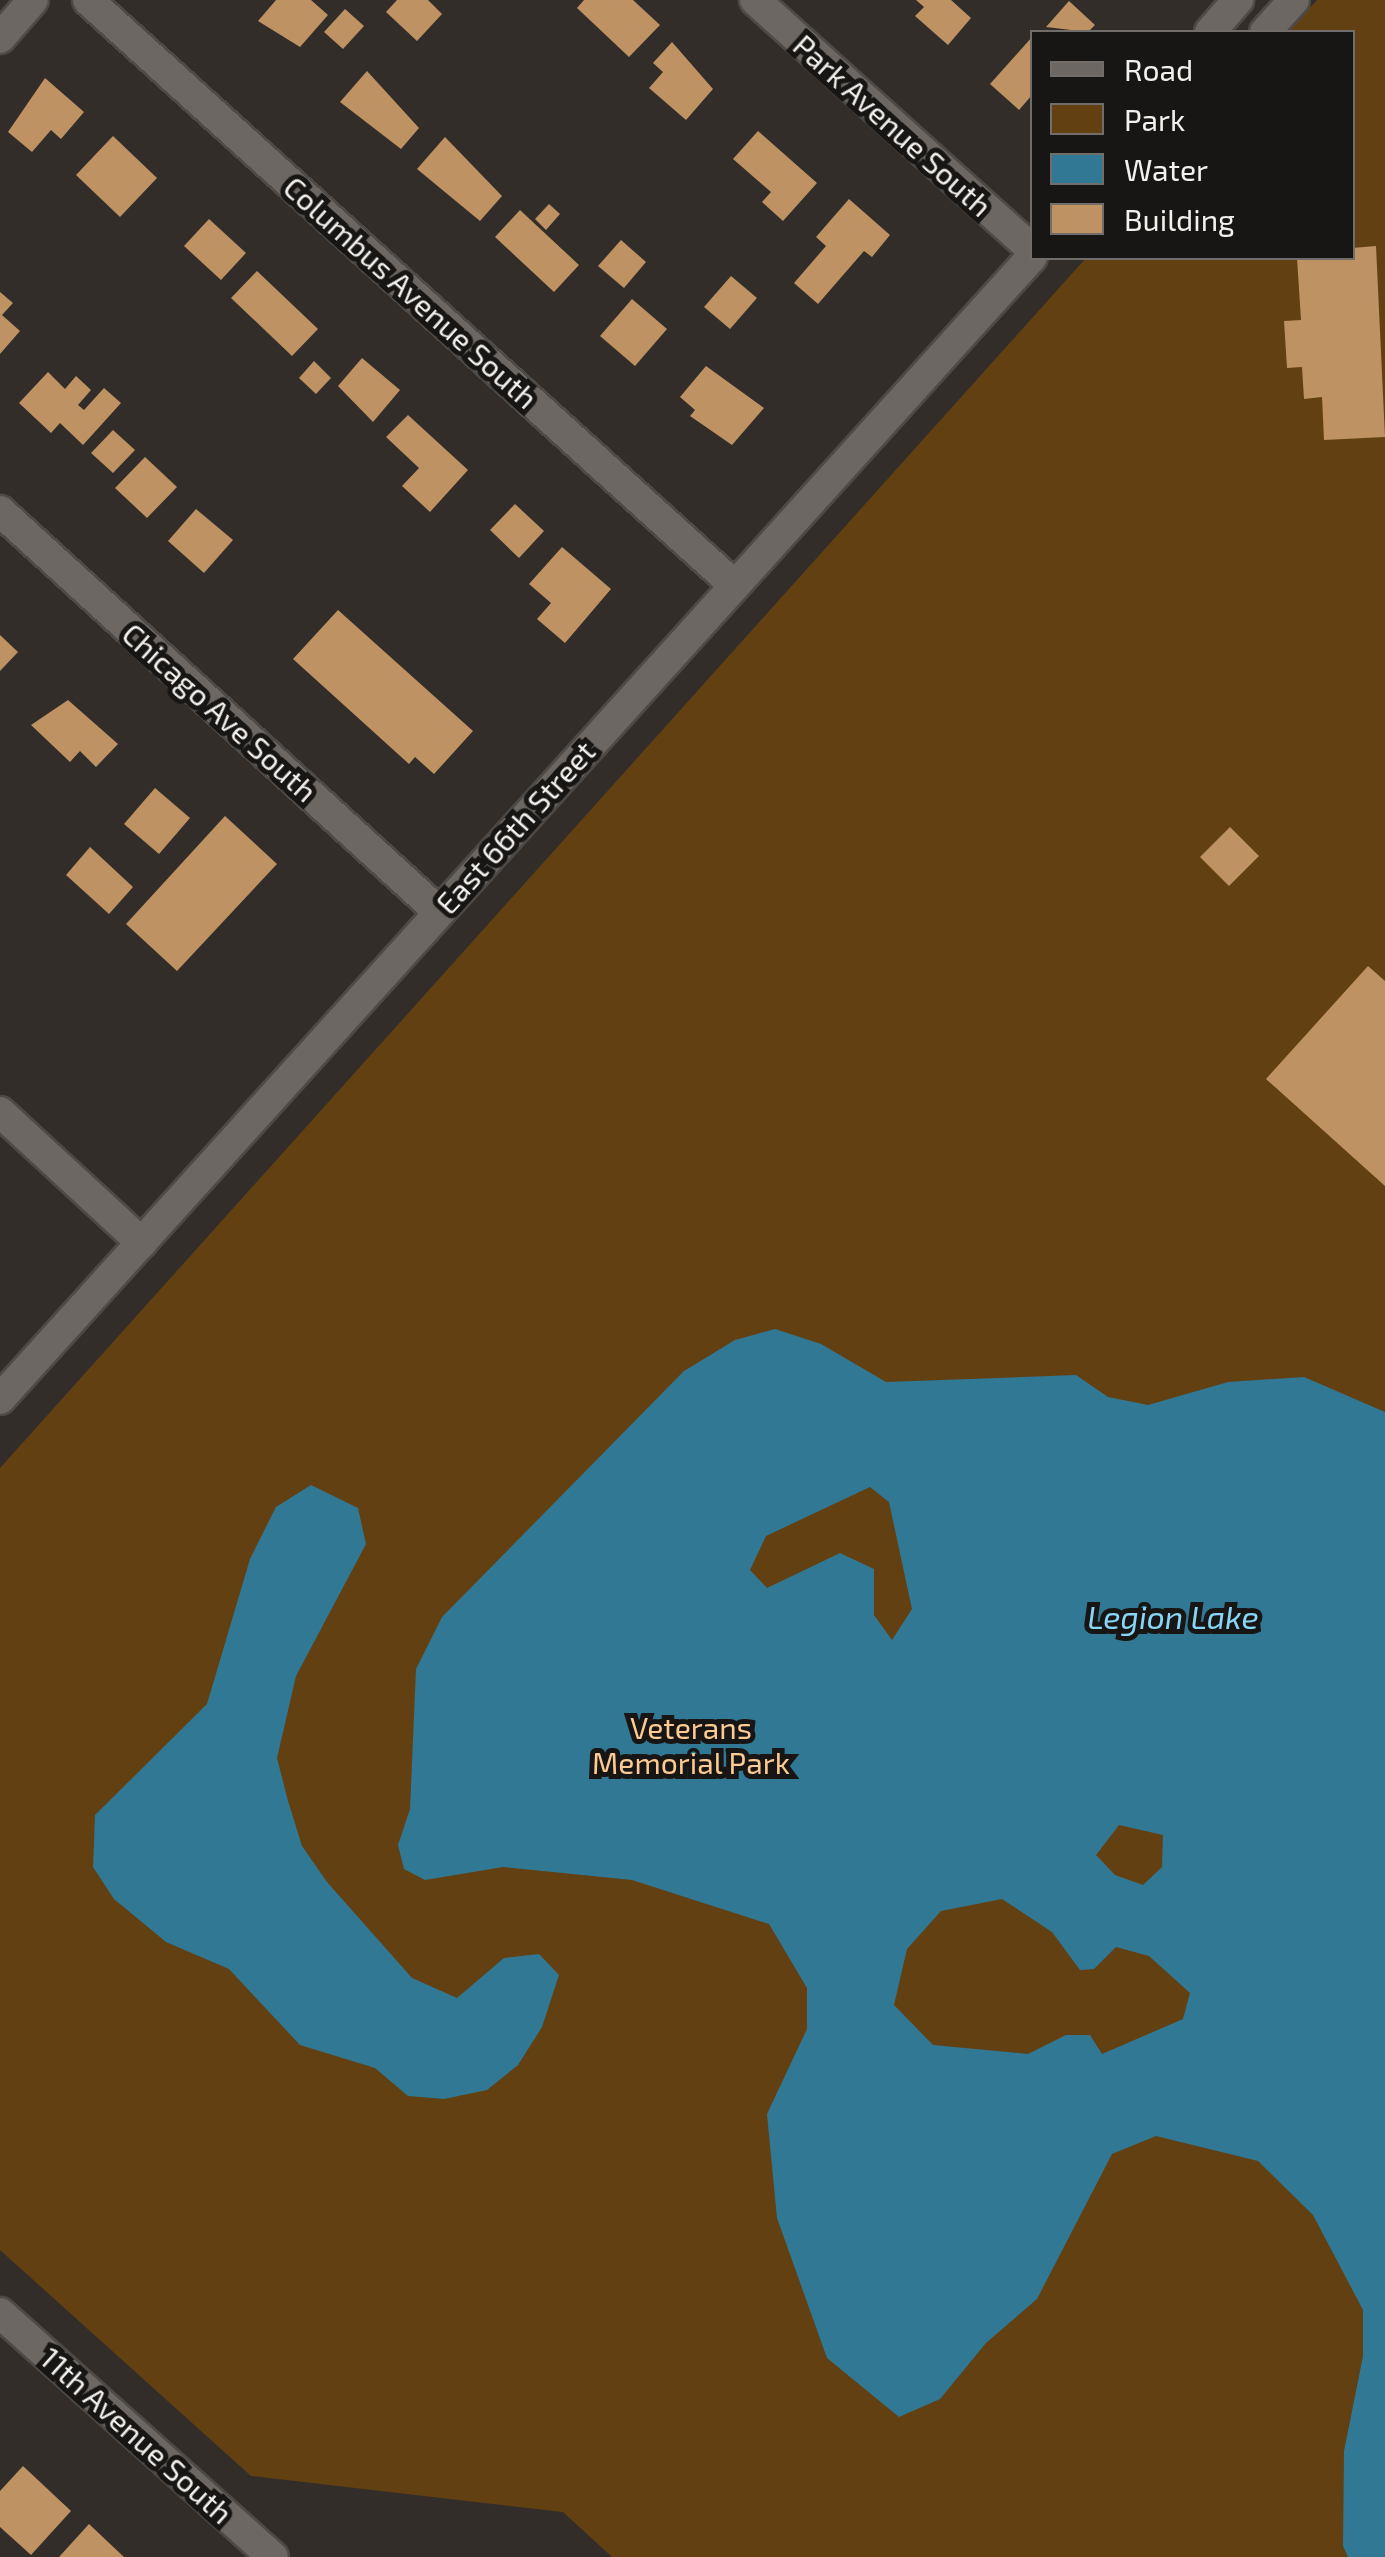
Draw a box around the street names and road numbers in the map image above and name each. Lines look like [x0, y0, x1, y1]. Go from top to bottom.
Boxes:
street label: Park Avenue South [786, 26, 1000, 224]
street label: Columbus Avenue South [276, 168, 546, 416]
street label: Chicago Ave South [115, 615, 325, 809]
street label: East 66th Street [428, 733, 602, 921]
street label: 11th Avenue South [33, 2339, 241, 2531]

